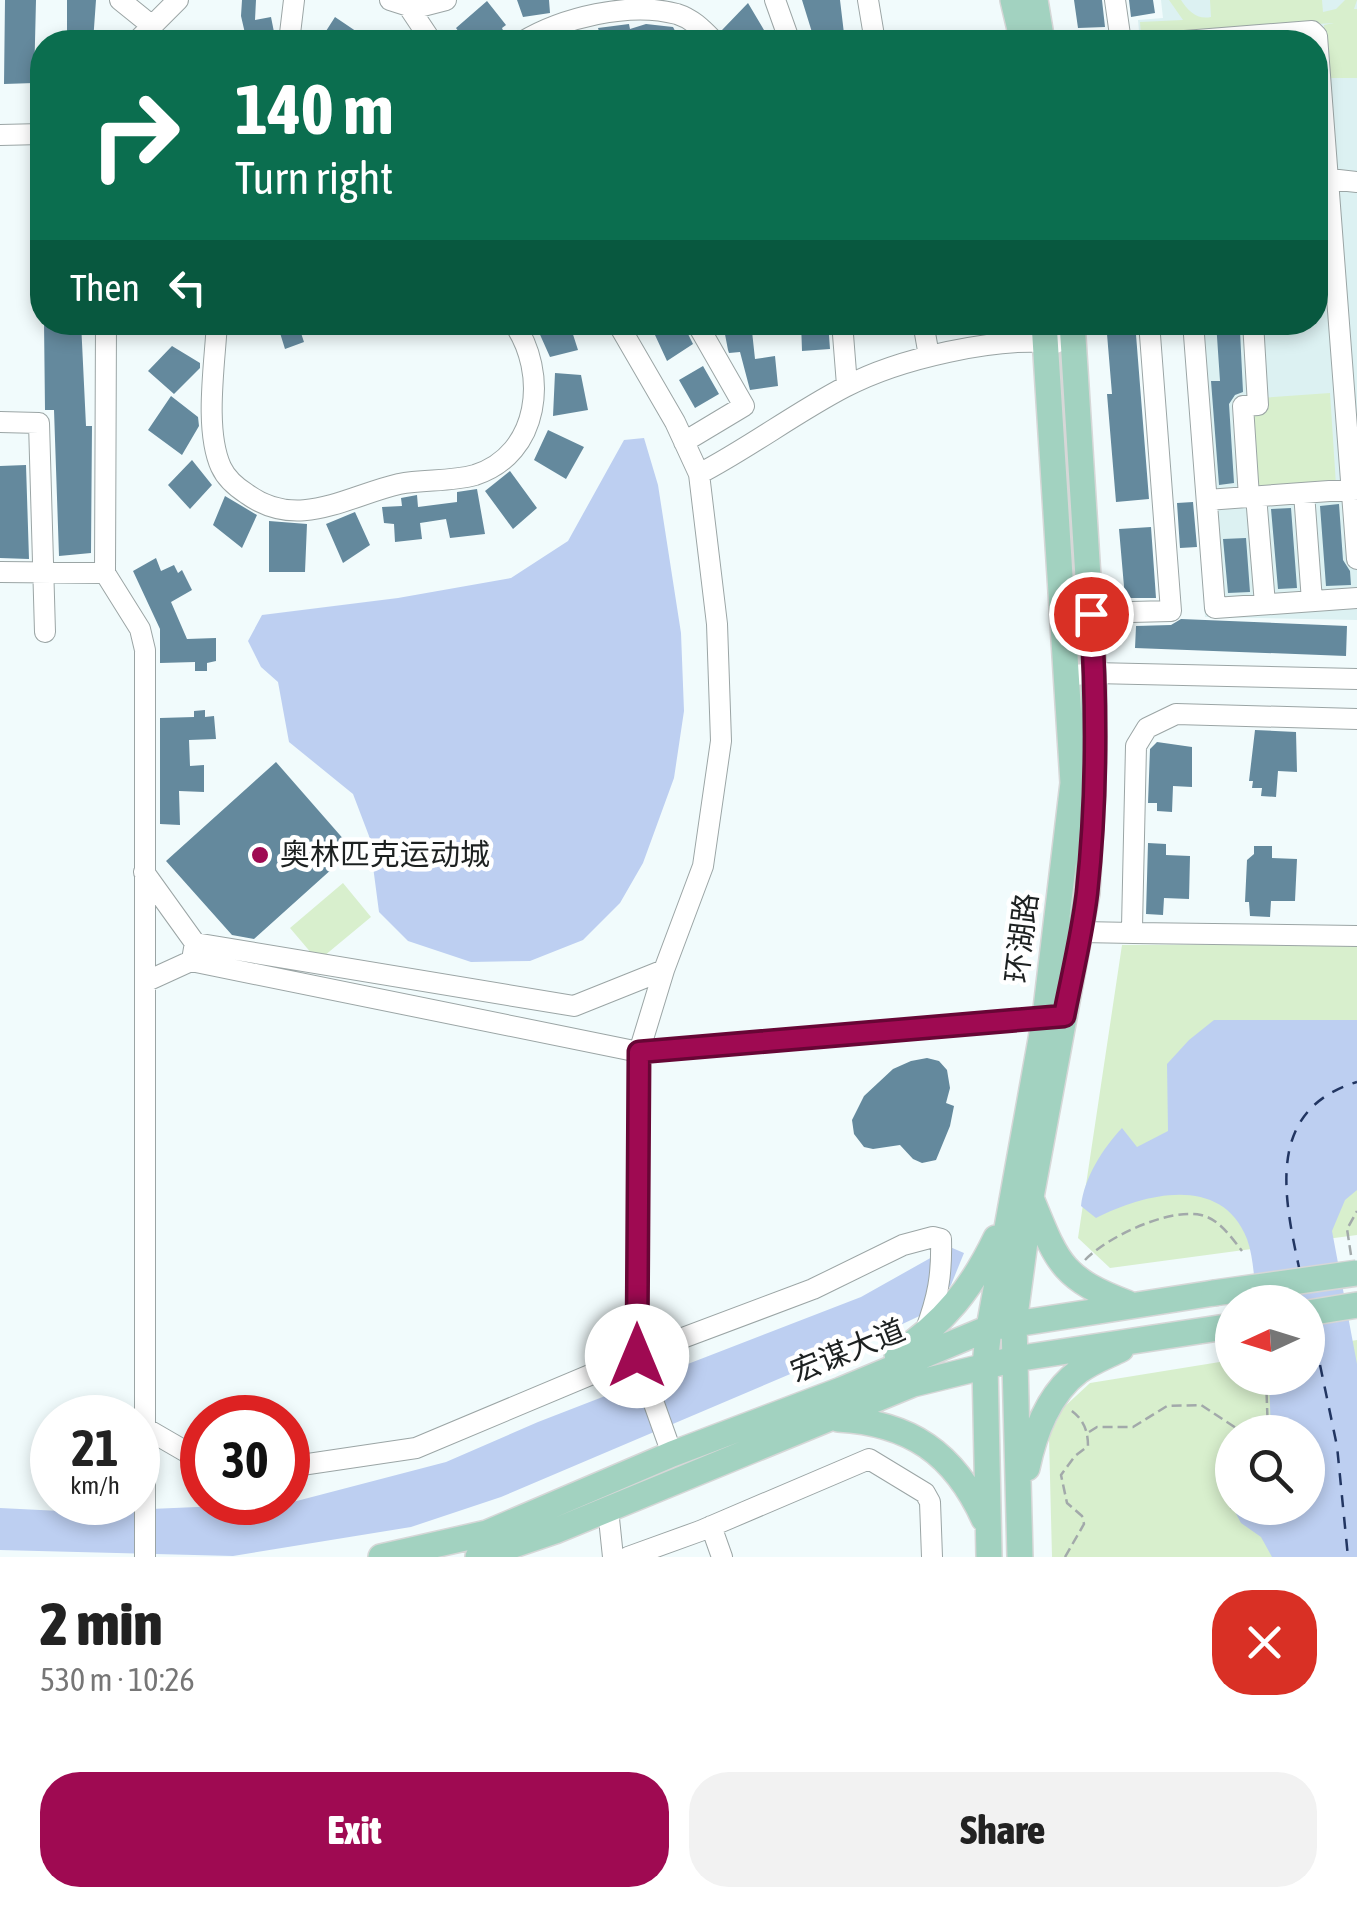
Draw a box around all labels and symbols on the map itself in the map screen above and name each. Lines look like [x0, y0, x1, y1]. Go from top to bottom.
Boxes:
pin [1049, 572, 1134, 657]
place label: 奥林匹克运动城 [280, 837, 490, 871]
marker: 奥林匹克运动城 [249, 844, 271, 866]
street label: 环湖路 [999, 891, 1043, 985]
north arrow [1215, 1285, 1325, 1395]
position arrow [585, 1304, 689, 1408]
street label: 宏谋大道 [786, 1312, 910, 1388]
speed limit sign: 30 [180, 1395, 310, 1525]

